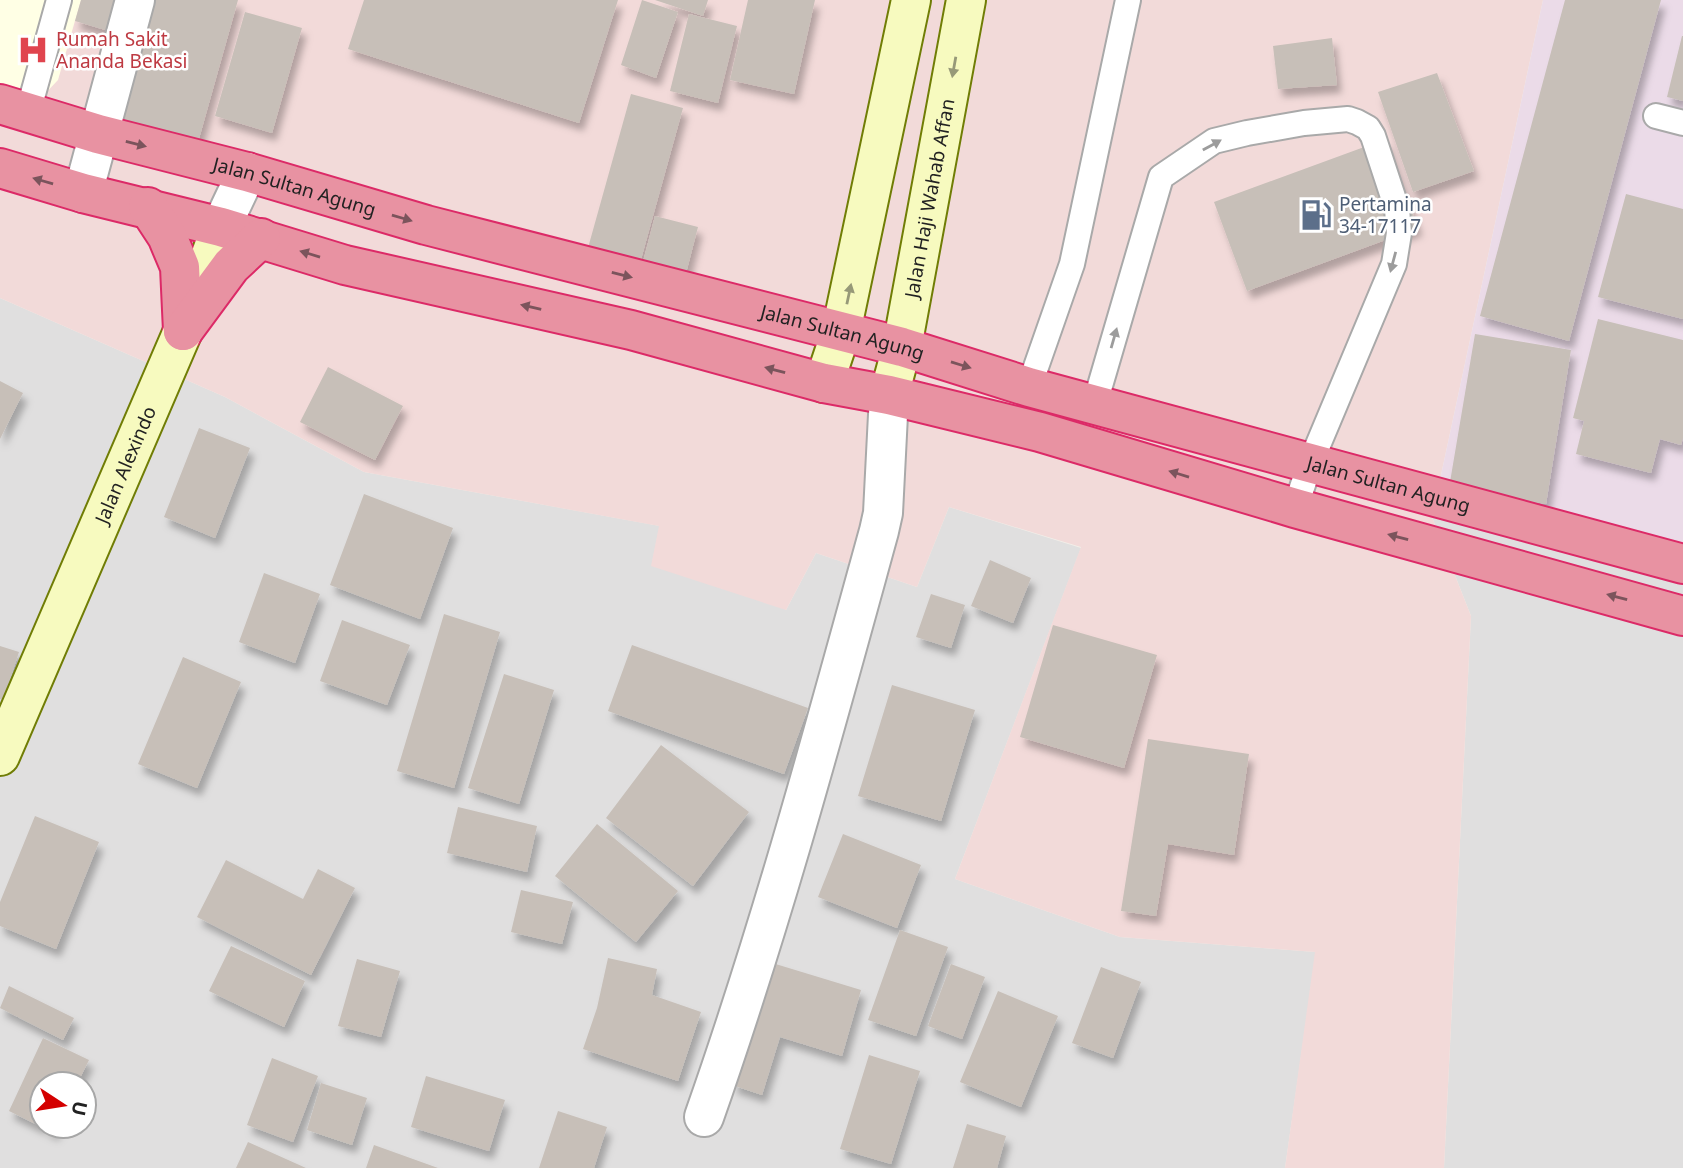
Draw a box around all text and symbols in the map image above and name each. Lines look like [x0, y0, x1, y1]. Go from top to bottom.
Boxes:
place label: Rumah Sakit Ananda Bekasi [56, 26, 187, 74]
hospital icon: Rumah Sakit Ananda Bekasi [16, 33, 50, 67]
one-way arrow [948, 56, 959, 78]
street label: Jalan Haji Wahab Affan [898, 96, 961, 302]
one-way arrow [125, 139, 147, 150]
one-way arrow [1202, 139, 1222, 151]
street label: Jalan Sultan Agung [208, 150, 379, 223]
one-way arrow [32, 175, 53, 185]
place label: Pertamina 34-17117 [1339, 191, 1432, 239]
fuel station icon: Pertamina 34-17117 [1299, 198, 1333, 232]
one-way arrow [392, 213, 413, 223]
one-way arrow [299, 248, 320, 258]
one-way arrow [1387, 251, 1398, 273]
one-way arrow [612, 271, 633, 281]
one-way arrow [843, 283, 854, 305]
street label: Jalan Sultan Agung [756, 298, 928, 366]
one-way arrow [520, 302, 542, 313]
one-way arrow [1110, 327, 1120, 348]
one-way arrow [950, 361, 971, 371]
one-way arrow [764, 364, 785, 374]
street label: Jalan Alexindo [88, 402, 162, 529]
street label: Jalan Sultan Agung [1302, 449, 1473, 519]
one-way arrow [1169, 468, 1190, 478]
one-way arrow [1387, 531, 1409, 542]
one-way arrow [1606, 592, 1627, 602]
north arrow [28, 1070, 98, 1140]
text: U [65, 1099, 94, 1118]

